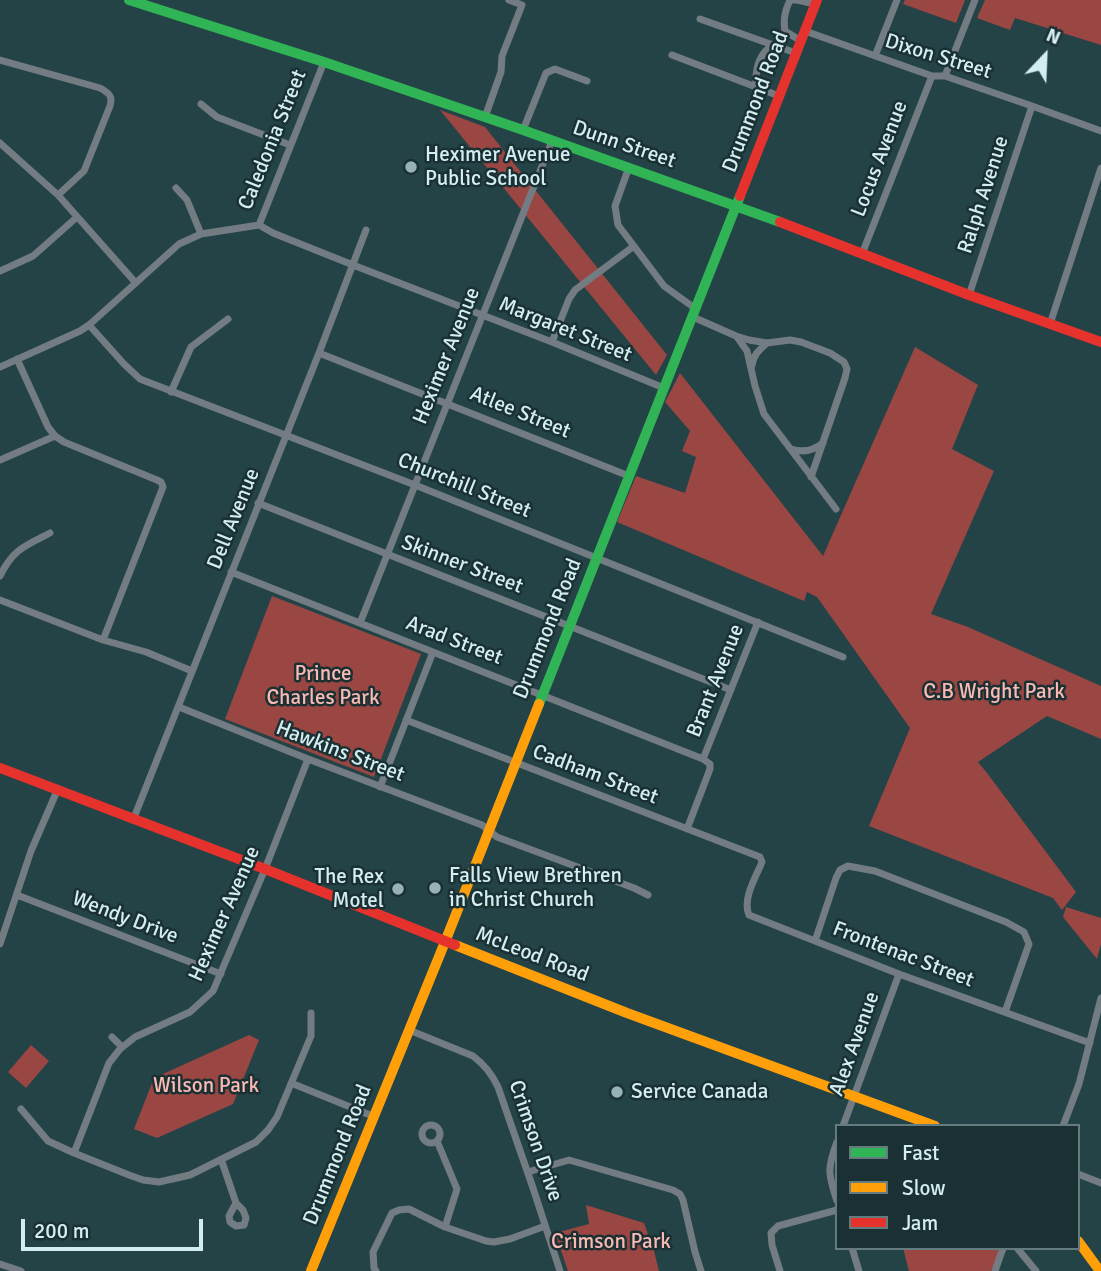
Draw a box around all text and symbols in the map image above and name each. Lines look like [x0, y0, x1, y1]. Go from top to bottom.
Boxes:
north arrow [1010, 21, 1080, 91]
text: N [1042, 23, 1064, 50]
street label: Drummond Road [717, 28, 795, 176]
street label: Dixon Street [882, 29, 994, 85]
street label: Caledonia Street [233, 66, 313, 214]
street label: Locus Avenue [846, 97, 914, 221]
street label: Dunn Street [569, 116, 679, 174]
street label: Ralph Avenue [953, 133, 1015, 257]
place label: Heximer Avenue Public School [425, 142, 570, 192]
marker: Heximer Avenue Public School [403, 159, 419, 175]
street label: Heximer Avenue [408, 284, 486, 428]
street label: Margaret Street [495, 292, 635, 368]
street label: Atlee Street [466, 381, 574, 445]
street label: Churchill Street [394, 448, 534, 524]
street label: Dell Avenue [202, 465, 266, 573]
street label: Skinner Street [398, 530, 526, 600]
street label: Drummond Road [508, 555, 588, 703]
street label: Arad Street [402, 611, 506, 671]
street label: Brant Avenue [682, 621, 750, 741]
park label: Prince Charles Park [266, 661, 380, 711]
park label: C.B Wright Park [923, 679, 1065, 705]
street label: Hawkins Street [272, 716, 408, 788]
street label: Cadham Street [529, 740, 661, 810]
street label: Heximer Avenue [184, 842, 266, 986]
place label: Falls View Brethren in Christ Church [449, 863, 622, 913]
place label: The Rex Motel [315, 864, 384, 914]
marker: Falls View Brethren in Christ Church [427, 880, 443, 896]
marker: The Rex Motel [390, 881, 406, 897]
street label: Wendy Drive [68, 886, 182, 950]
street label: Frontenac Street [829, 917, 977, 993]
street label: McLeod Road [472, 922, 592, 988]
street label: Alex Avenue [825, 988, 885, 1100]
park label: Wilson Park [153, 1073, 259, 1099]
street label: Crimson Drive [503, 1077, 567, 1205]
place label: Service Canada [631, 1079, 768, 1105]
street label: Drummond Road [298, 1081, 378, 1229]
marker: Service Canada [609, 1084, 625, 1100]
legend [835, 1124, 1080, 1250]
text: Fast [902, 1140, 939, 1166]
text: Slow [902, 1175, 946, 1201]
scale bar [24, 1204, 206, 1248]
text: Jam [902, 1210, 938, 1236]
text: 200 m [34, 1218, 89, 1244]
park label: Crimson Park [551, 1229, 671, 1255]

